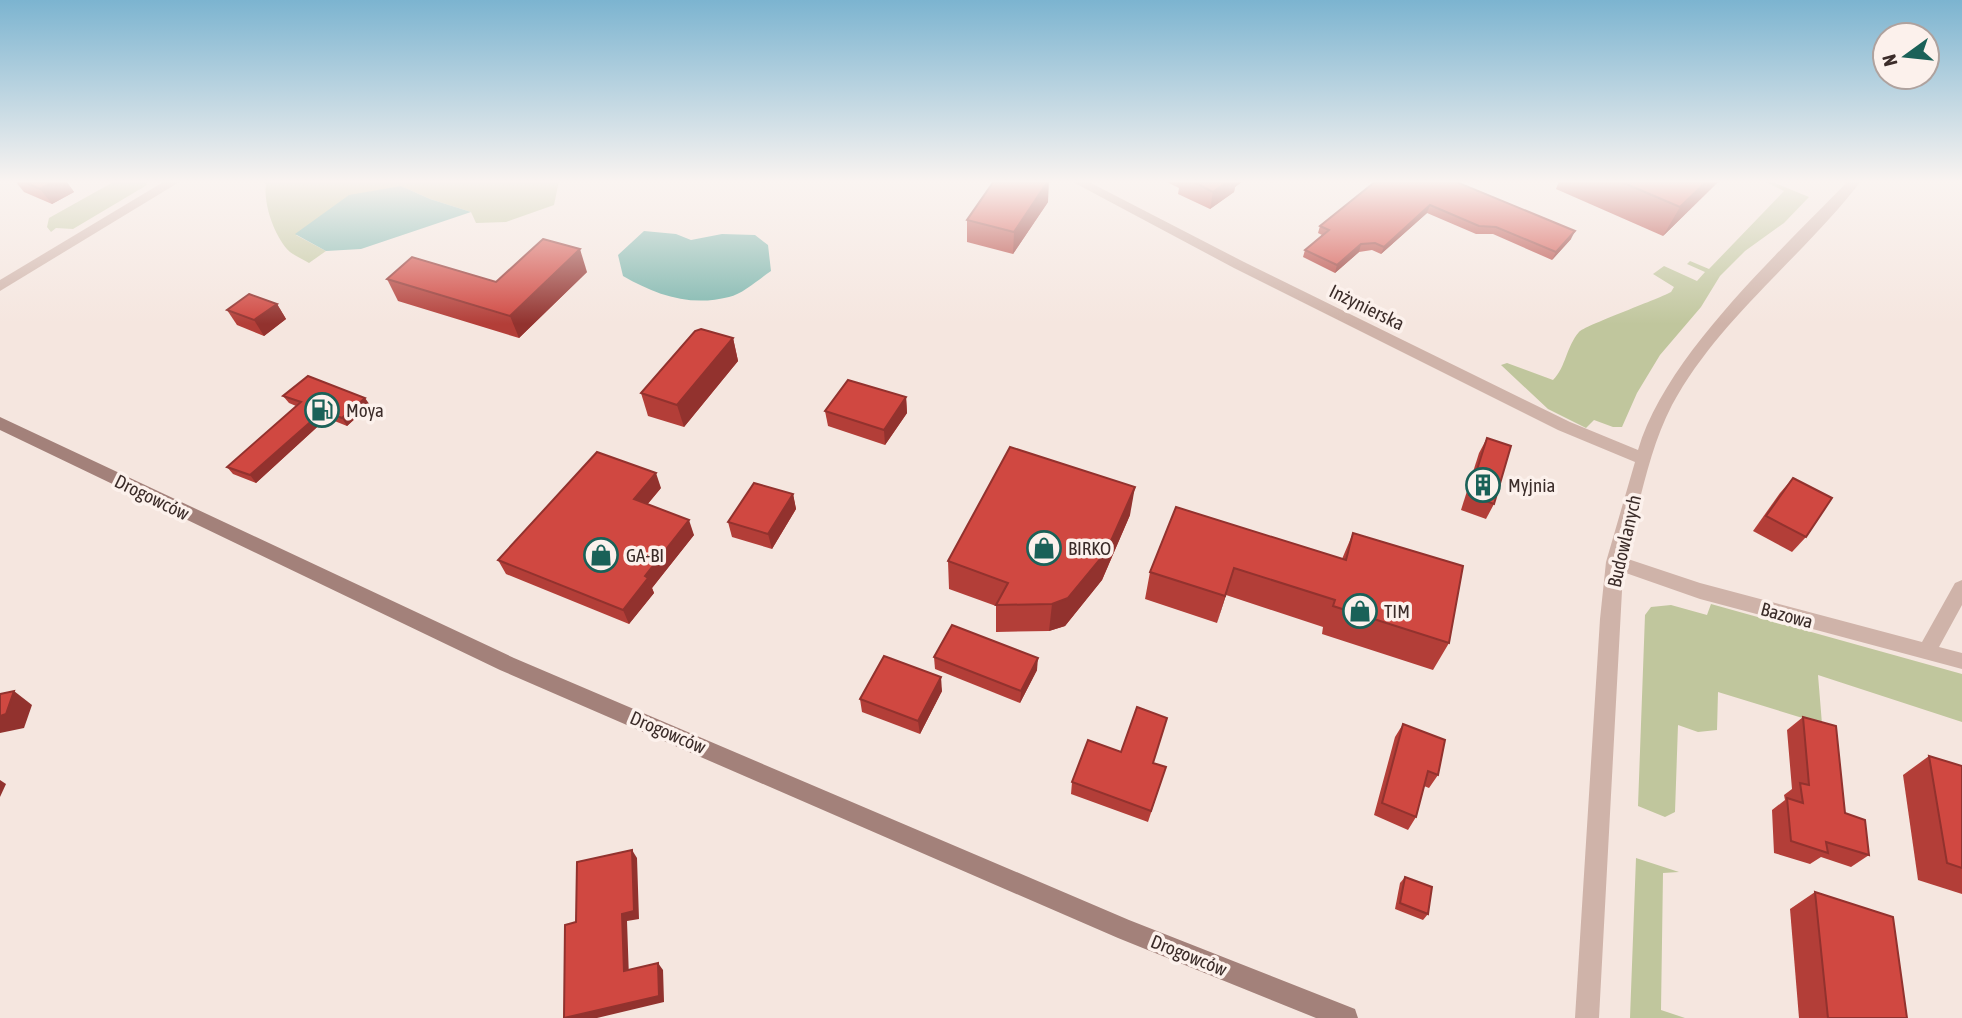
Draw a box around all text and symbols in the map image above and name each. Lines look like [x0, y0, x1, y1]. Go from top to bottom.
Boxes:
north arrow [1871, 21, 1941, 91]
text: N [1878, 52, 1902, 69]
street label: Inżynierska [1326, 279, 1408, 335]
fuel station icon: Moya [303, 391, 341, 429]
place label: Moya [346, 399, 384, 421]
building icon: Myjnia [1464, 466, 1502, 504]
street label: Drogowców [111, 470, 193, 525]
place label: Myjnia [1508, 474, 1555, 496]
street label: Budowlanych [1603, 493, 1645, 589]
shop icon: BIRKO [1025, 529, 1063, 567]
shop icon: GA-BI [582, 536, 620, 574]
place label: BIRKO [1068, 537, 1111, 559]
place label: GA-BI [626, 544, 664, 566]
shop icon: TIM [1341, 592, 1379, 630]
street label: Bazowa [1758, 597, 1816, 633]
place label: TIM [1384, 600, 1410, 622]
street label: Drogowców [627, 706, 710, 758]
street label: Drogowców [1148, 930, 1231, 980]

